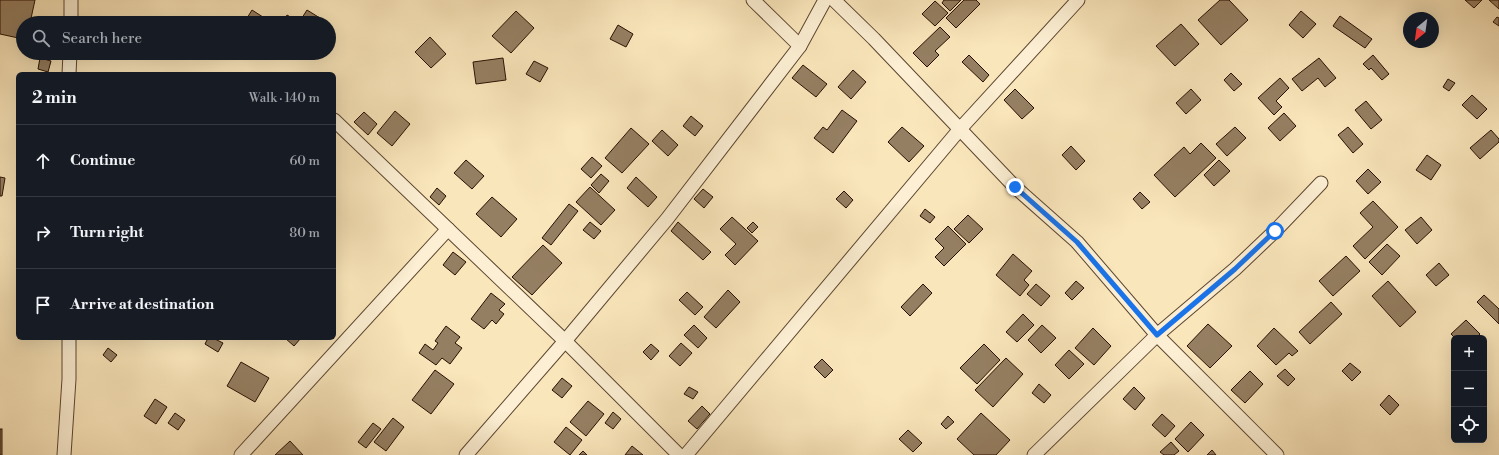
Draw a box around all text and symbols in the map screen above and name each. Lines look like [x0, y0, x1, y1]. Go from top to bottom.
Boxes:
north arrow [1403, 12, 1439, 48]
search box [16, 16, 336, 60]
icon: search [30, 27, 52, 49]
text: Search here [62, 29, 142, 48]
text: 2 min [32, 87, 77, 109]
text: Walk · 140 m [249, 90, 320, 106]
icon: ahead [32, 150, 54, 172]
text: Continue [70, 151, 135, 170]
text: 60 m [289, 153, 320, 169]
route end [1006, 178, 1024, 196]
icon: right [32, 222, 54, 244]
route start [1266, 222, 1284, 240]
text: Turn right [70, 223, 144, 242]
text: 80 m [289, 225, 320, 241]
icon: arrive [32, 294, 54, 316]
text: Arrive at destination [70, 295, 214, 314]
map controls [1451, 335, 1487, 443]
button: + [1451, 335, 1487, 371]
button: − [1451, 371, 1487, 407]
button: locate [1451, 407, 1487, 443]

